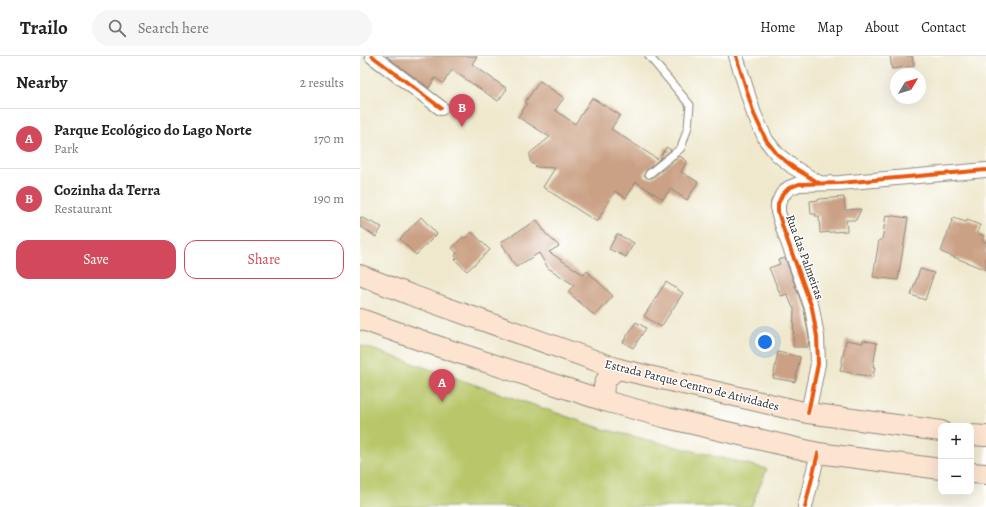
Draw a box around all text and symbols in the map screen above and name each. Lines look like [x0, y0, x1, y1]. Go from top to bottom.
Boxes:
search box [92, 10, 372, 46]
text: Trailo [20, 15, 68, 41]
icon: search [106, 17, 128, 39]
text: Search here [138, 18, 209, 38]
text: Home [760, 18, 795, 37]
text: Map [817, 18, 843, 37]
text: About [865, 18, 899, 37]
text: Contact [921, 18, 966, 37]
north arrow [890, 68, 926, 104]
text: Nearby [16, 71, 67, 94]
text: 2 results [300, 74, 344, 91]
pin: B [449, 94, 475, 127]
text: Parque Ecológico do Lago Norte [54, 120, 252, 140]
text: A [25, 130, 33, 147]
text: 170 m [314, 130, 344, 147]
text: Park [54, 140, 78, 157]
text: Cozinha da Terra [54, 180, 161, 200]
text: B [25, 190, 33, 207]
text: 190 m [313, 190, 344, 207]
text: Restaurant [54, 200, 112, 217]
street label: Rua das Palmeiras [782, 212, 828, 302]
button: Save [16, 240, 176, 279]
button: Share [184, 240, 344, 279]
your location [755, 332, 775, 352]
street label: Estrada Parque Centro de Atividades [603, 356, 781, 414]
pin: A [429, 369, 455, 402]
map controls [938, 423, 974, 495]
button: + [938, 423, 974, 459]
button: − [938, 459, 974, 495]

